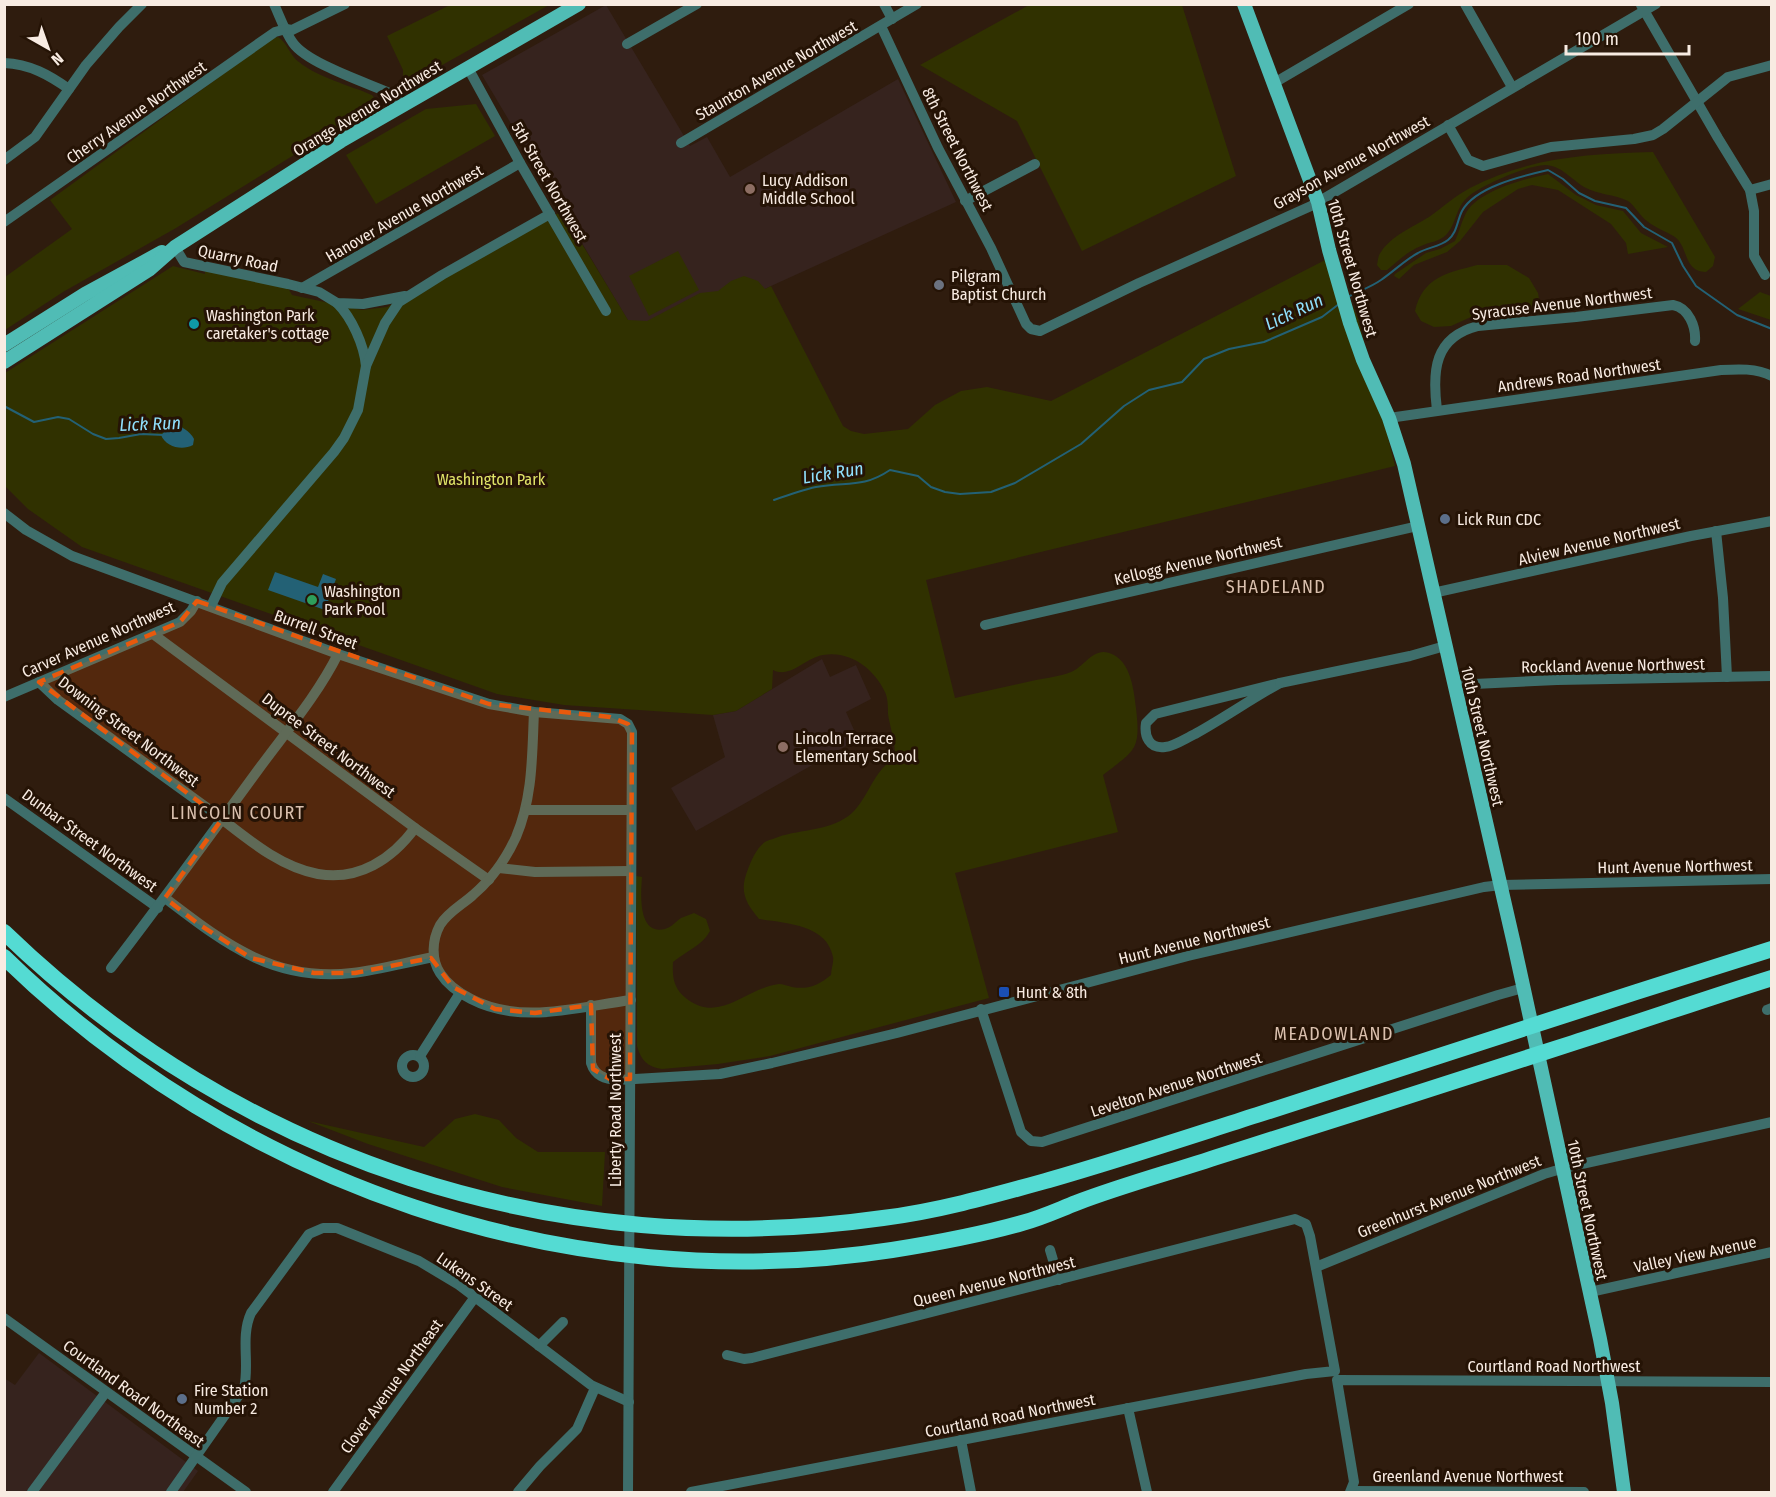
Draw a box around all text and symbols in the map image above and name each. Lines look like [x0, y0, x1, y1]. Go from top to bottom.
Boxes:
street label: Staunton Avenue Northwest [692, 16, 861, 124]
north arrow [18, 18, 78, 78]
scale bar [1566, 18, 1689, 56]
text: 100 m [1575, 28, 1619, 50]
text: N [48, 49, 67, 69]
street label: Orange Avenue Northwest [289, 56, 446, 160]
street label: Cherry Avenue Northwest [63, 57, 210, 168]
street label: 8th Street Northwest [918, 84, 997, 215]
street label: Grayson Avenue Northwest [1270, 111, 1433, 213]
street label: 5th Street Northwest [507, 119, 592, 246]
street label: Hanover Avenue Northwest [322, 160, 487, 266]
place label: Lucy Addison Middle School [762, 171, 855, 208]
marker: Lucy Addison Middle School [743, 182, 757, 196]
street label: 10th Street Northwest [1324, 197, 1382, 340]
street label: Quarry Road [196, 241, 280, 276]
place label: Pilgram Baptist Church [951, 267, 1046, 304]
marker: Pilgram Baptist Church [932, 278, 946, 292]
street label: Syracuse Avenue Northwest [1471, 283, 1654, 324]
water label: Lick Run [1261, 289, 1327, 335]
place label: Washington Park caretaker's cottage [206, 306, 329, 343]
marker: Washington Park caretaker's cottage [187, 317, 201, 331]
street label: Andrews Road Northwest [1496, 355, 1662, 396]
water label: Lick Run [119, 412, 181, 436]
water label: Lick Run [801, 457, 865, 489]
park label: Washington Park [437, 470, 546, 489]
place label: Lick Run CDC [1457, 510, 1541, 529]
marker: Lick Run CDC [1438, 512, 1452, 526]
street label: Alview Avenue Northwest [1516, 513, 1683, 569]
street label: Kellogg Avenue Northwest [1112, 532, 1284, 589]
district label: SHADELAND [1226, 576, 1326, 598]
place label: Washington Park Pool [324, 582, 400, 619]
marker: Washington Park Pool [305, 593, 319, 607]
street label: Carver Avenue Northwest [19, 597, 178, 682]
street label: Burrell Street [272, 606, 361, 654]
street label: Rockland Avenue Northwest [1521, 654, 1706, 677]
street label: 10th Street Northwest [1457, 664, 1508, 809]
street label: Downing Street Northwest [55, 672, 203, 791]
street label: Dupree Street Northwest [258, 689, 400, 802]
place label: Lincoln Terrace Elementary School [795, 729, 917, 766]
marker: Lincoln Terrace Elementary School [776, 740, 790, 754]
street label: Dunbar Street Northwest [18, 785, 162, 896]
district label: LINCOLN COURT [171, 802, 305, 824]
street label: Hunt Avenue Northwest [1597, 856, 1754, 877]
street label: Hunt Avenue Northwest [1117, 912, 1272, 968]
place label: Hunt & 8th [1016, 983, 1088, 1002]
marker: Hunt & 8th [997, 985, 1011, 999]
district label: MEADOWLAND [1274, 1023, 1394, 1045]
street label: Liberty Road Northwest [606, 1032, 625, 1187]
street label: Levelton Avenue Northwest [1088, 1048, 1265, 1121]
street label: 10th Street Northwest [1563, 1138, 1612, 1283]
street label: Greenhurst Avenue Northwest [1355, 1151, 1544, 1242]
street label: Valley View Avenue [1632, 1232, 1758, 1277]
street label: Lukens Street [433, 1248, 517, 1315]
street label: Queen Avenue Northwest [911, 1252, 1078, 1311]
street label: Clover Avenue Northeast [336, 1315, 447, 1457]
street label: Courtland Road Northeast [59, 1336, 209, 1451]
street label: Courtland Road Northwest [1468, 1357, 1641, 1376]
place label: Fire Station Number 2 [194, 1381, 268, 1418]
street label: Courtland Road Northwest [923, 1390, 1097, 1441]
marker: Fire Station Number 2 [175, 1392, 189, 1406]
street label: Greenland Avenue Northwest [1373, 1467, 1564, 1486]

